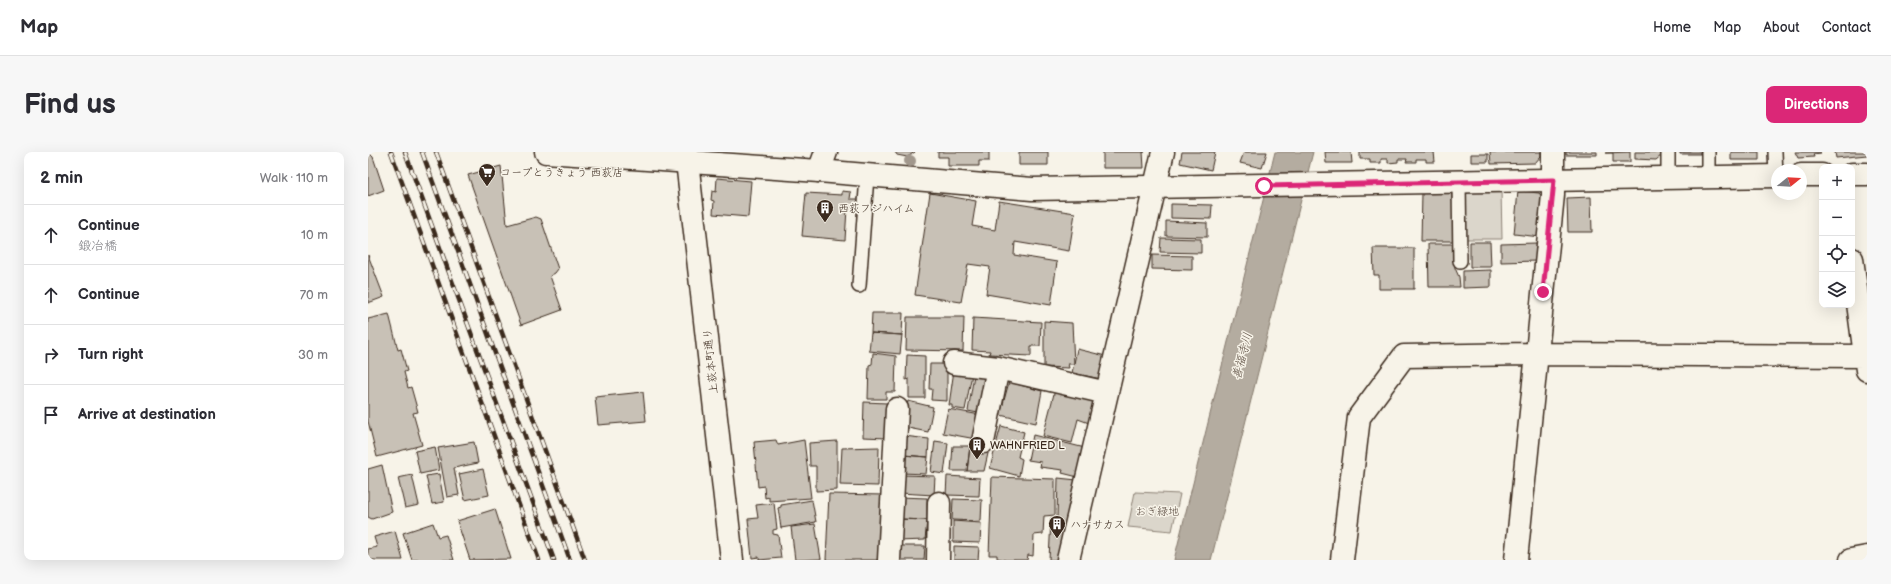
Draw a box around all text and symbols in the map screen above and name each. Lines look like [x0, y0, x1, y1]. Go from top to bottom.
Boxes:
text: Map [20, 16, 58, 39]
text: Home [1653, 19, 1691, 36]
text: Map [1713, 19, 1741, 36]
text: About [1763, 19, 1800, 36]
text: Contact [1822, 19, 1871, 36]
button: Directions [1766, 86, 1867, 123]
text: Find us [24, 88, 116, 121]
supermarket icon: コープとうきょう 西荻店 [477, 162, 497, 187]
north arrow [1771, 164, 1807, 200]
map controls [1819, 164, 1855, 308]
button: + [1819, 164, 1855, 200]
place label: コープとうきょう 西荻店 [500, 166, 624, 179]
text: 2 min [40, 168, 83, 188]
text: Walk · 110 m [260, 170, 328, 186]
route start [1255, 177, 1273, 195]
building icon: 西荻フジハイム [815, 198, 835, 223]
button: − [1819, 200, 1855, 236]
place label: 西荻フジハイム [838, 202, 915, 215]
text: Continue [78, 216, 140, 235]
icon: ahead [40, 224, 62, 246]
text: 10 m [301, 227, 328, 243]
button: locate [1819, 236, 1855, 272]
text: 鍛冶橋 [78, 238, 117, 254]
button: layers [1819, 272, 1855, 308]
route end [1534, 283, 1552, 301]
icon: ahead [40, 284, 62, 306]
text: Continue [78, 285, 140, 304]
text: 70 m [300, 287, 328, 303]
street label: 上荻本町通り [701, 327, 720, 394]
water label: 善福寺川 [1229, 331, 1256, 381]
icon: right [40, 344, 62, 366]
text: Turn right [78, 345, 143, 364]
text: 30 m [298, 347, 328, 363]
icon: arrive [40, 404, 62, 426]
text: Arrive at destination [78, 405, 216, 424]
building icon: WAHNFRIED L [967, 435, 987, 460]
place label: WAHNFRIED L [990, 439, 1065, 452]
park label: おぎ緑地 [1135, 505, 1179, 518]
building icon: ハナサカス [1047, 514, 1067, 539]
place label: ハナサカス [1070, 518, 1125, 531]

